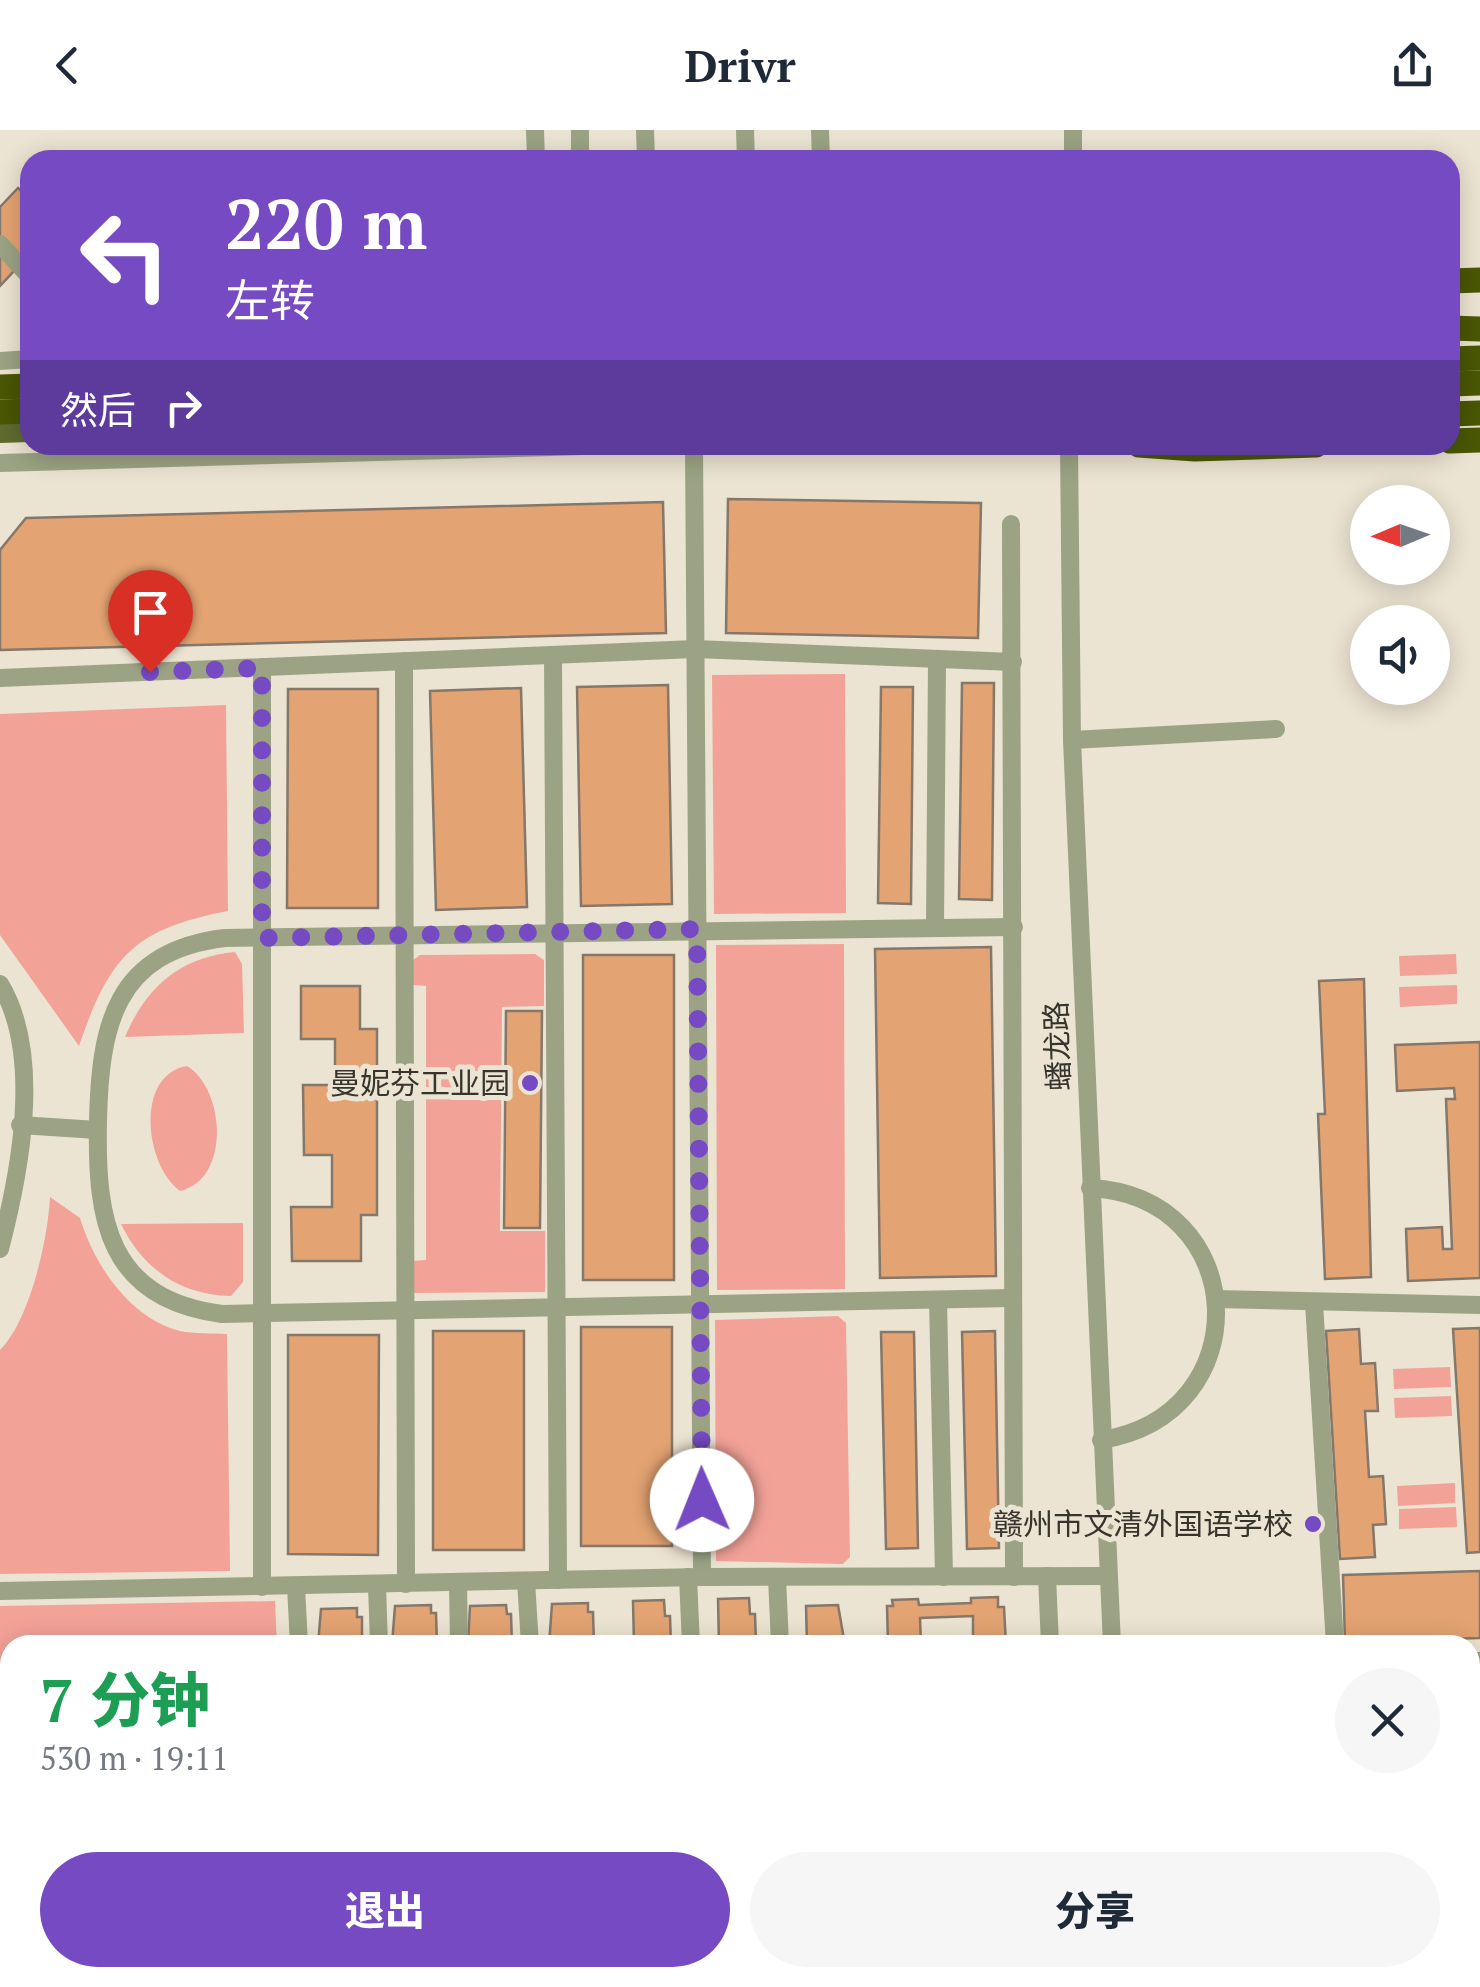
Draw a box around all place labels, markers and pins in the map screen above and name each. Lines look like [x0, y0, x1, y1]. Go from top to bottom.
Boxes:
pin [108, 570, 193, 673]
place label: 曼妮芬工业园 [330, 1063, 510, 1103]
marker: 曼妮芬工业园 [519, 1072, 541, 1094]
place label: 赣州市文清外国语学校 [993, 1504, 1293, 1544]
marker: 赣州市文清外国语学校 [1302, 1513, 1324, 1535]

